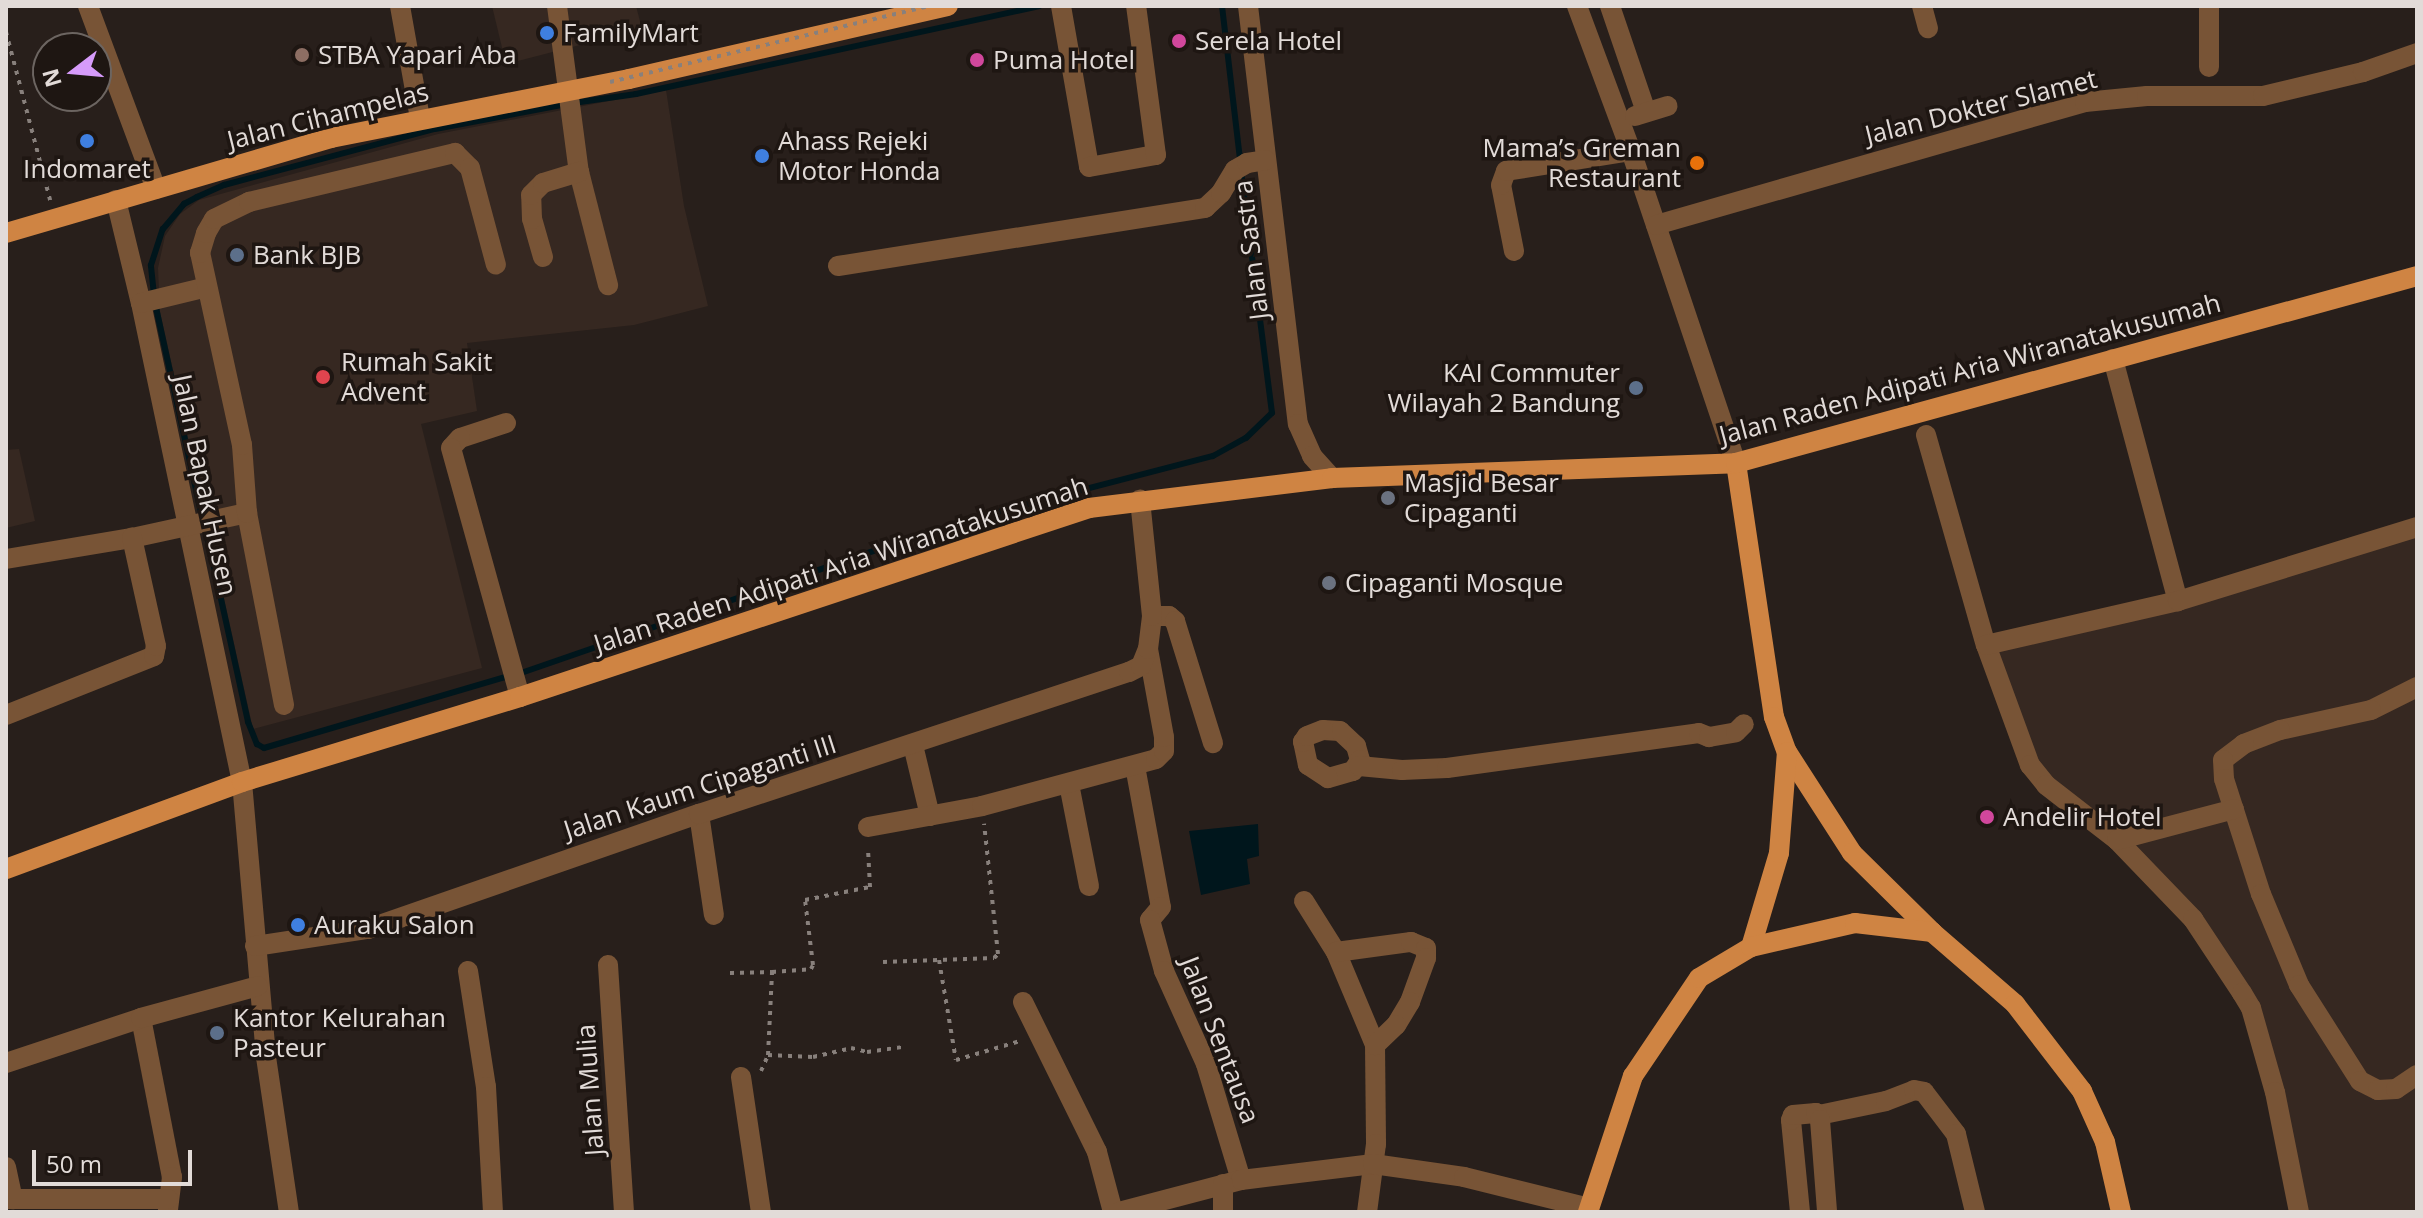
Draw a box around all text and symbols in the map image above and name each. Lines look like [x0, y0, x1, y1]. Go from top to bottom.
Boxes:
place label: FamilyMart [563, 17, 699, 49]
marker: FamilyMart [538, 24, 556, 42]
place label: Serela Hotel [1195, 25, 1342, 57]
north arrow [32, 32, 112, 112]
marker: Serela Hotel [1170, 32, 1188, 50]
place label: STBA Yapari Aba [318, 39, 517, 71]
place label: Puma Hotel [993, 44, 1135, 76]
marker: STBA Yapari Aba [293, 46, 311, 64]
marker: Puma Hotel [968, 51, 986, 69]
street label: Jalan Dokter Slamet [1862, 63, 2100, 151]
text: N [34, 65, 68, 91]
street label: Jalan Cihampelas [224, 76, 432, 156]
place label: Ahass Rejeki Motor Honda [778, 125, 940, 186]
marker: Indomaret [78, 132, 96, 150]
place label: Mama’s Greman Restaurant [1483, 132, 1681, 194]
marker: Ahass Rejeki Motor Honda [753, 147, 771, 165]
place label: Indomaret [23, 153, 151, 185]
marker: Mama’s Greman Restaurant [1688, 154, 1706, 172]
street label: Jalan Sastra [1227, 178, 1275, 322]
place label: Bank BJB [253, 239, 361, 271]
marker: Bank BJB [228, 246, 246, 264]
street label: Jalan Raden Adipati Aria Wiranatakusumah [1716, 287, 2224, 451]
place label: Rumah Sakit Advent [341, 346, 492, 408]
place label: KAI Commuter Wilayah 2 Bandung [1388, 357, 1620, 418]
marker: Rumah Sakit Advent [312, 366, 334, 388]
street label: Jalan Bapak Husen [166, 372, 244, 598]
marker: KAI Commuter Wilayah 2 Bandung [1627, 379, 1645, 397]
place label: Masjid Besar Cipaganti [1404, 467, 1559, 528]
street label: Jalan Raden Adipati Aria Wiranatakusumah [590, 470, 1092, 660]
marker: Masjid Besar Cipaganti [1379, 489, 1397, 507]
place label: Cipaganti Mosque [1345, 567, 1563, 599]
marker: Cipaganti Mosque [1320, 574, 1338, 592]
street label: Jalan Kaum Cipaganti III [560, 728, 840, 846]
place label: Andelir Hotel [2003, 801, 2162, 833]
marker: Andelir Hotel [1978, 808, 1996, 826]
place label: Auraku Salon [314, 909, 475, 941]
marker: Auraku Salon [289, 916, 307, 934]
street label: Jalan Sentausa [1174, 952, 1266, 1128]
place label: Kantor Kelurahan Pasteur [233, 1002, 446, 1064]
street label: Jalan Mulia [570, 1023, 610, 1157]
marker: Kantor Kelurahan Pasteur [208, 1024, 226, 1042]
scale bar [36, 1134, 196, 1184]
text: 50 m [46, 1147, 102, 1180]

